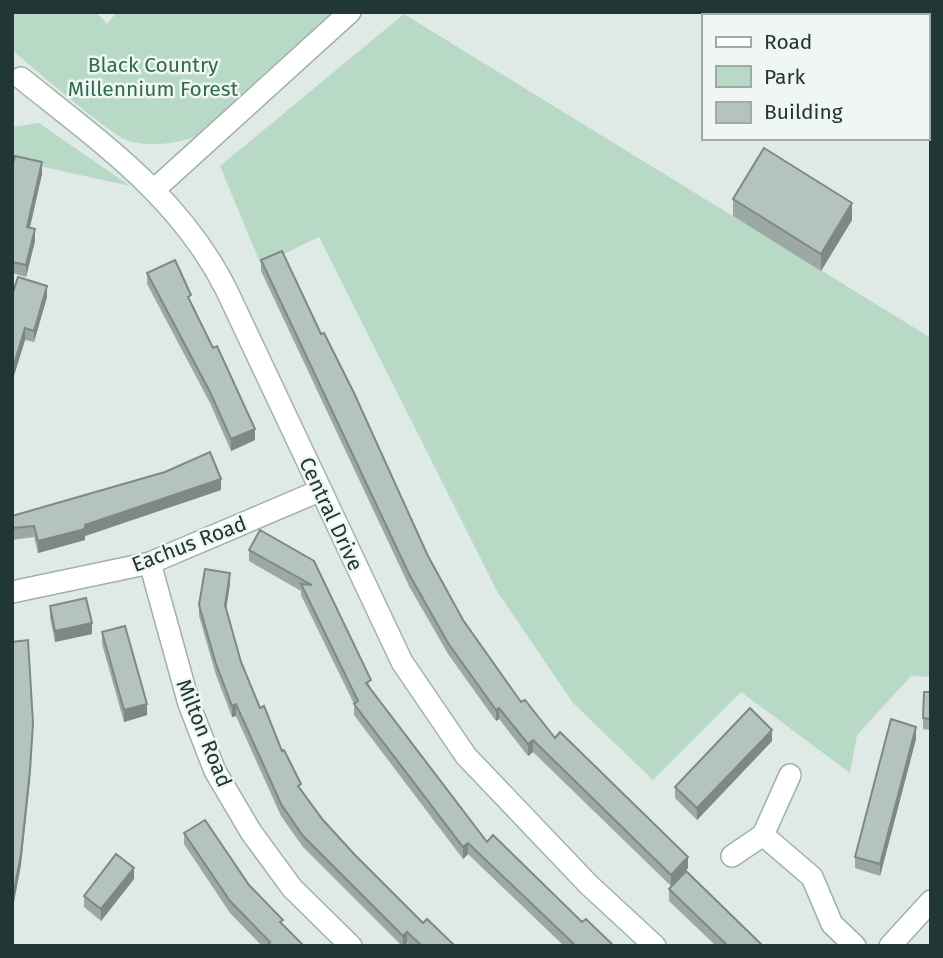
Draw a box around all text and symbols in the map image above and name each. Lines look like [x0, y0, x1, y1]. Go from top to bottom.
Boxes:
legend [702, 14, 929, 140]
text: Road [764, 29, 812, 55]
park label: Black Country Millennium Forest [68, 52, 239, 102]
text: Park [764, 64, 806, 90]
text: Building [764, 99, 843, 125]
street label: Central Drive [293, 453, 369, 575]
street label: Eachus Road [128, 510, 250, 578]
street label: Milton Road [171, 675, 237, 791]

